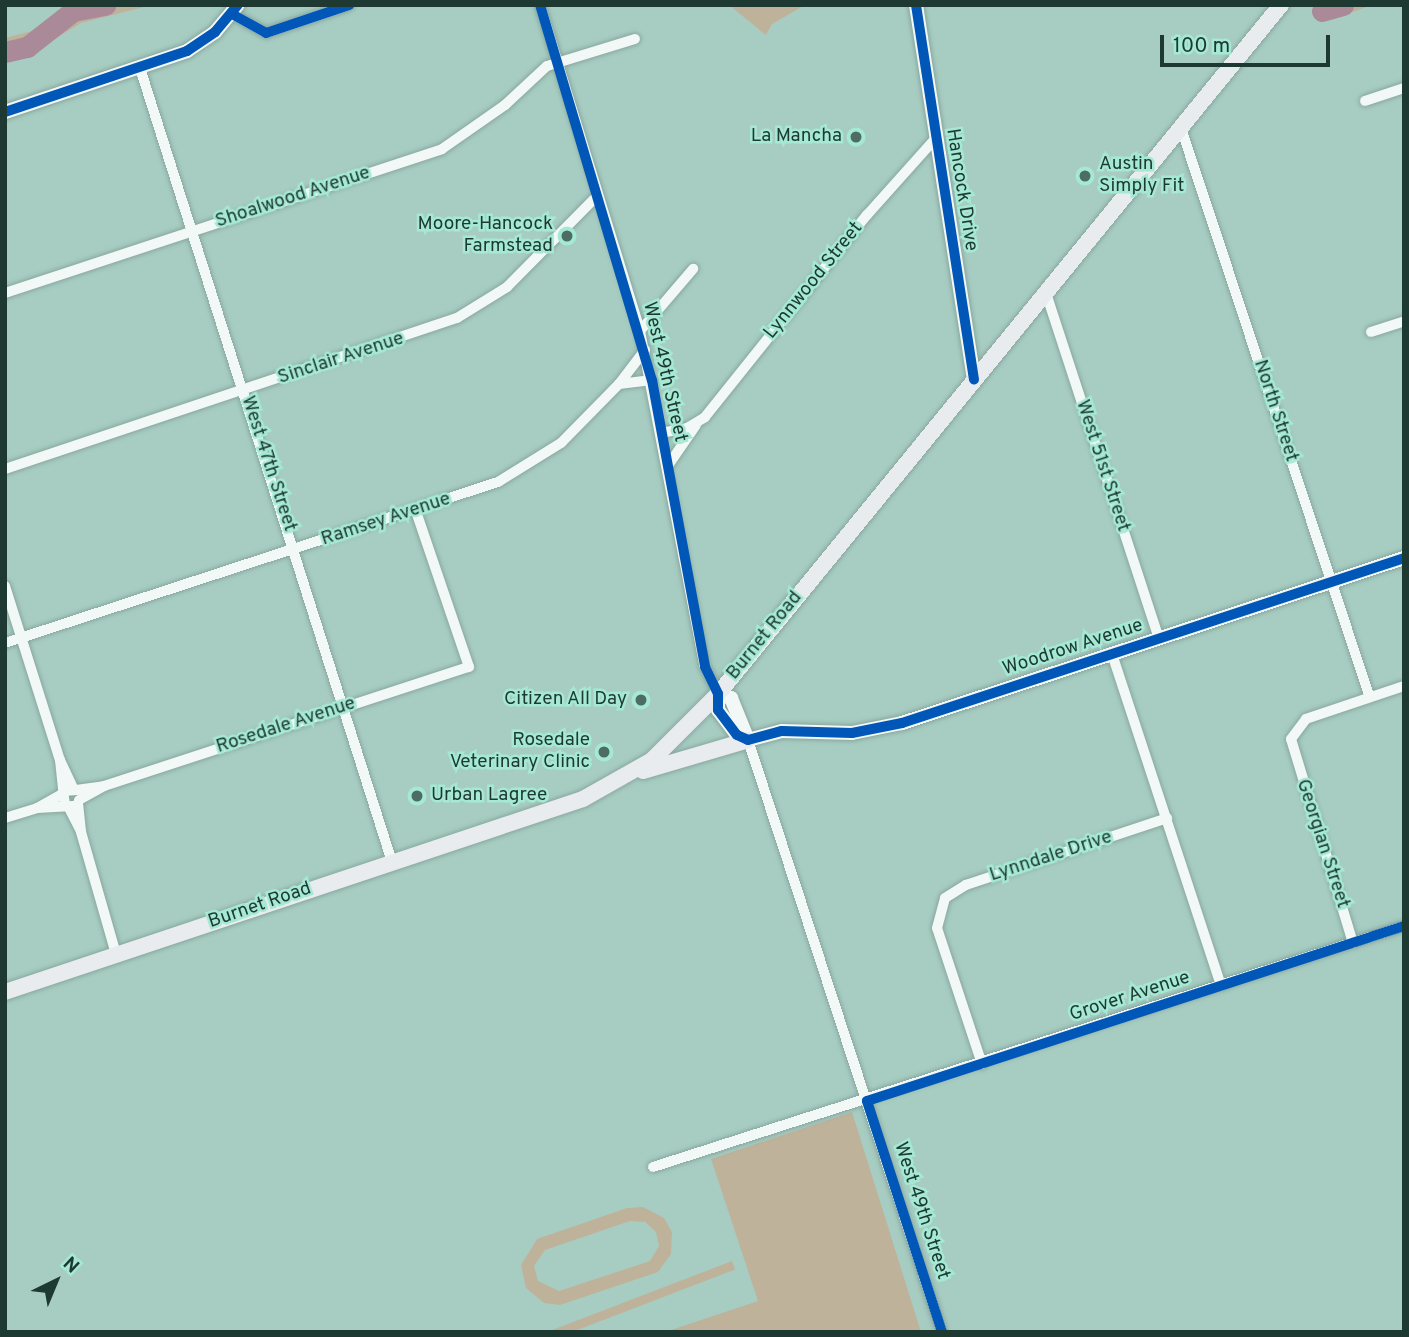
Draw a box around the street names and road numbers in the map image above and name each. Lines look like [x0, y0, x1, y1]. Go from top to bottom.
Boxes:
street label: Hancock Drive [940, 127, 982, 253]
street label: Shoalwood Avenue [212, 162, 374, 234]
street label: Lynnwood Street [760, 218, 868, 344]
street label: West 49th Street [637, 300, 691, 444]
street label: Sinclair Avenue [275, 328, 407, 390]
street label: North Street [1248, 357, 1302, 465]
street label: West 47th Street [235, 393, 301, 535]
street label: West 51st Street [1070, 397, 1134, 535]
street label: Ramsey Avenue [318, 488, 454, 552]
street label: Burnet Road [722, 587, 808, 685]
street label: Woodrow Avenue [1000, 614, 1146, 682]
street label: Rosedale Avenue [213, 693, 359, 759]
street label: Georgian Street [1290, 777, 1354, 911]
street label: Lynndale Drive [987, 826, 1115, 888]
street label: Burnet Road [206, 878, 314, 934]
street label: Grover Avenue [1067, 967, 1193, 1027]
street label: West 49th Street [888, 1139, 954, 1283]

